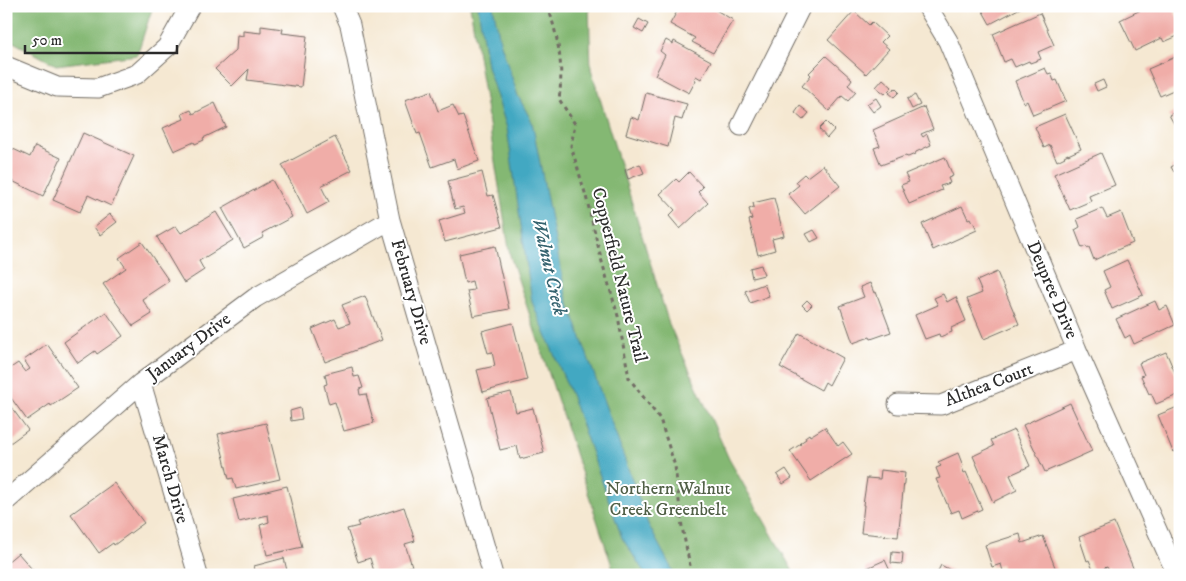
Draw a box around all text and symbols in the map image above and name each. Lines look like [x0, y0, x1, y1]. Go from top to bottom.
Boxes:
scale bar [25, 22, 178, 54]
text: 50 m [32, 31, 62, 50]
street label: Copperfield Nature Trail [587, 185, 652, 365]
water label: Walnut Creek [527, 216, 571, 318]
street label: February Drive [385, 237, 437, 347]
street label: Deupree Drive [1022, 238, 1082, 342]
street label: January Drive [141, 308, 235, 387]
street label: Althea Court [942, 358, 1036, 412]
street label: March Drive [147, 432, 193, 526]
park label: Northern Walnut Creek Greenbelt [606, 478, 731, 521]

